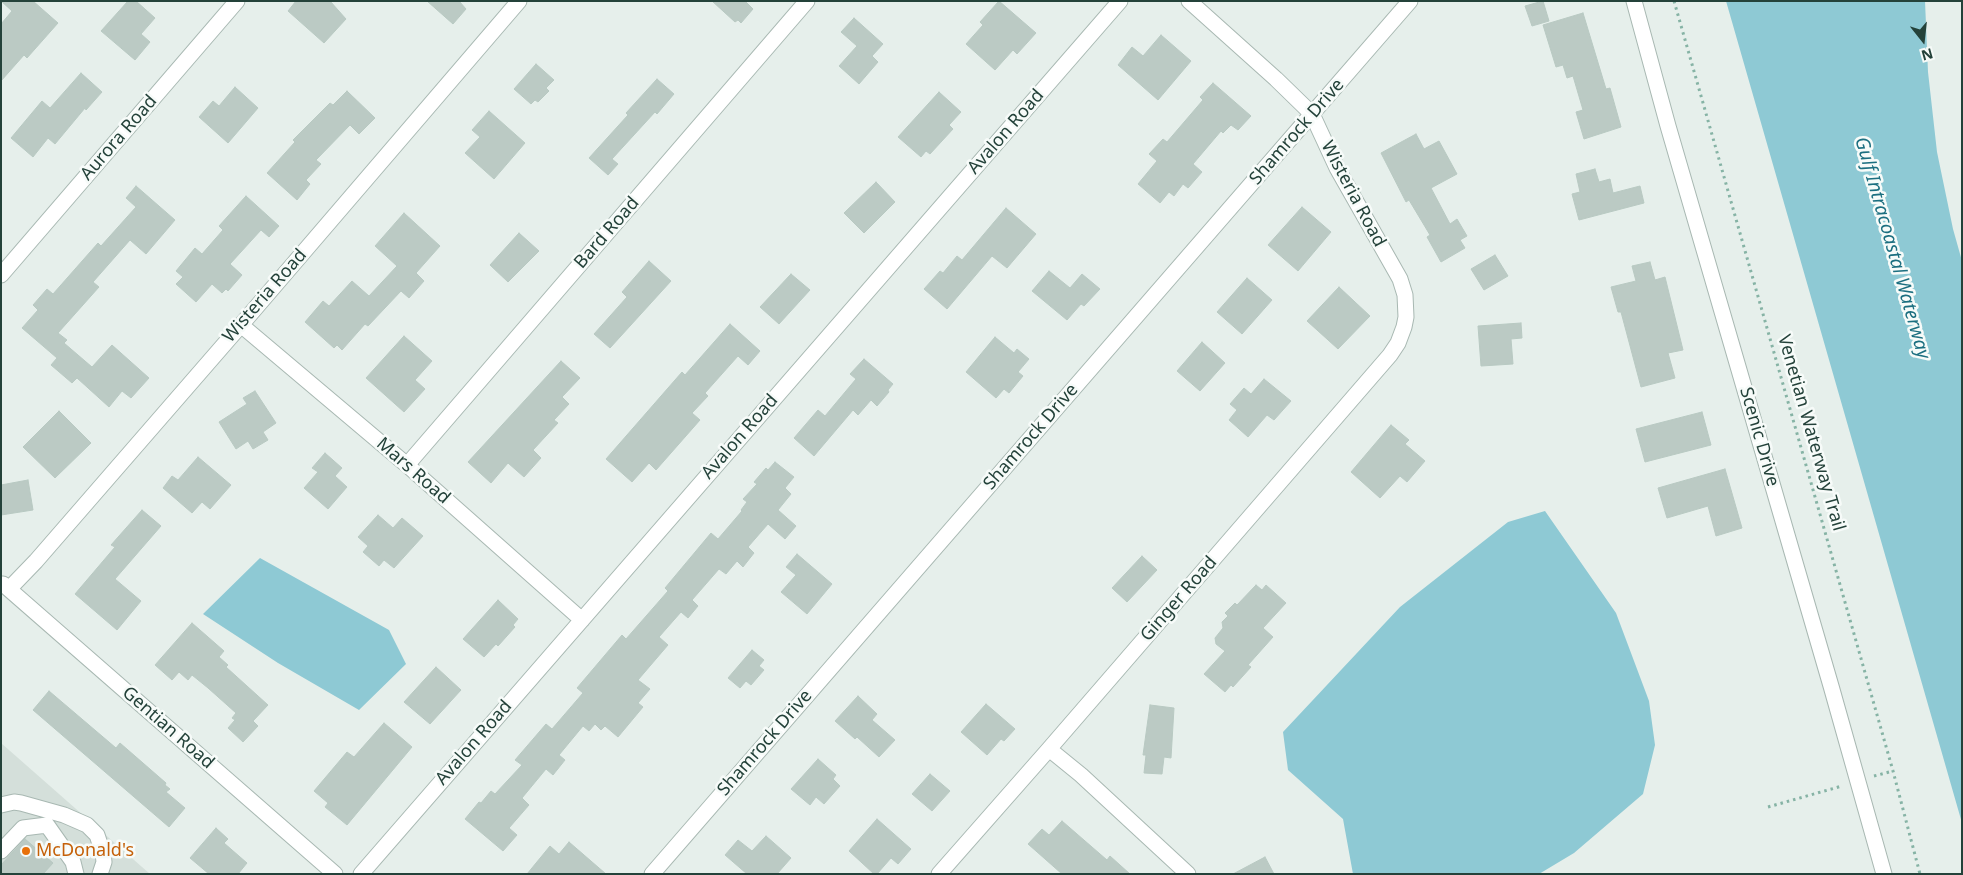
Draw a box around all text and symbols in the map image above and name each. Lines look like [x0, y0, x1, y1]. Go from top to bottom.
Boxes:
north arrow [1898, 15, 1948, 65]
text: N [1919, 44, 1935, 66]
street label: Shamrock Drive [1245, 75, 1349, 189]
street label: Avalon Road [963, 85, 1049, 179]
street label: Aurora Road [76, 91, 162, 185]
water label: Gulf Intracoastal Waterway [1849, 134, 1935, 362]
street label: Wisteria Road [1316, 137, 1390, 251]
street label: Bard Road [570, 193, 644, 273]
street label: Wisteria Road [219, 245, 311, 347]
street label: Venetian Waterway Trail [1773, 332, 1849, 534]
street label: Shamrock Drive [979, 380, 1083, 494]
street label: Scenic Drive [1735, 385, 1783, 489]
street label: Avalon Road [697, 390, 783, 484]
street label: Mars Road [372, 433, 454, 509]
street label: Ginger Road [1136, 552, 1222, 646]
street label: Gentian Road [118, 682, 218, 774]
street label: Shamrock Drive [713, 686, 817, 800]
street label: Avalon Road [431, 696, 517, 790]
place label: McDonald's [36, 840, 134, 862]
marker: McDonald's [20, 845, 32, 857]

